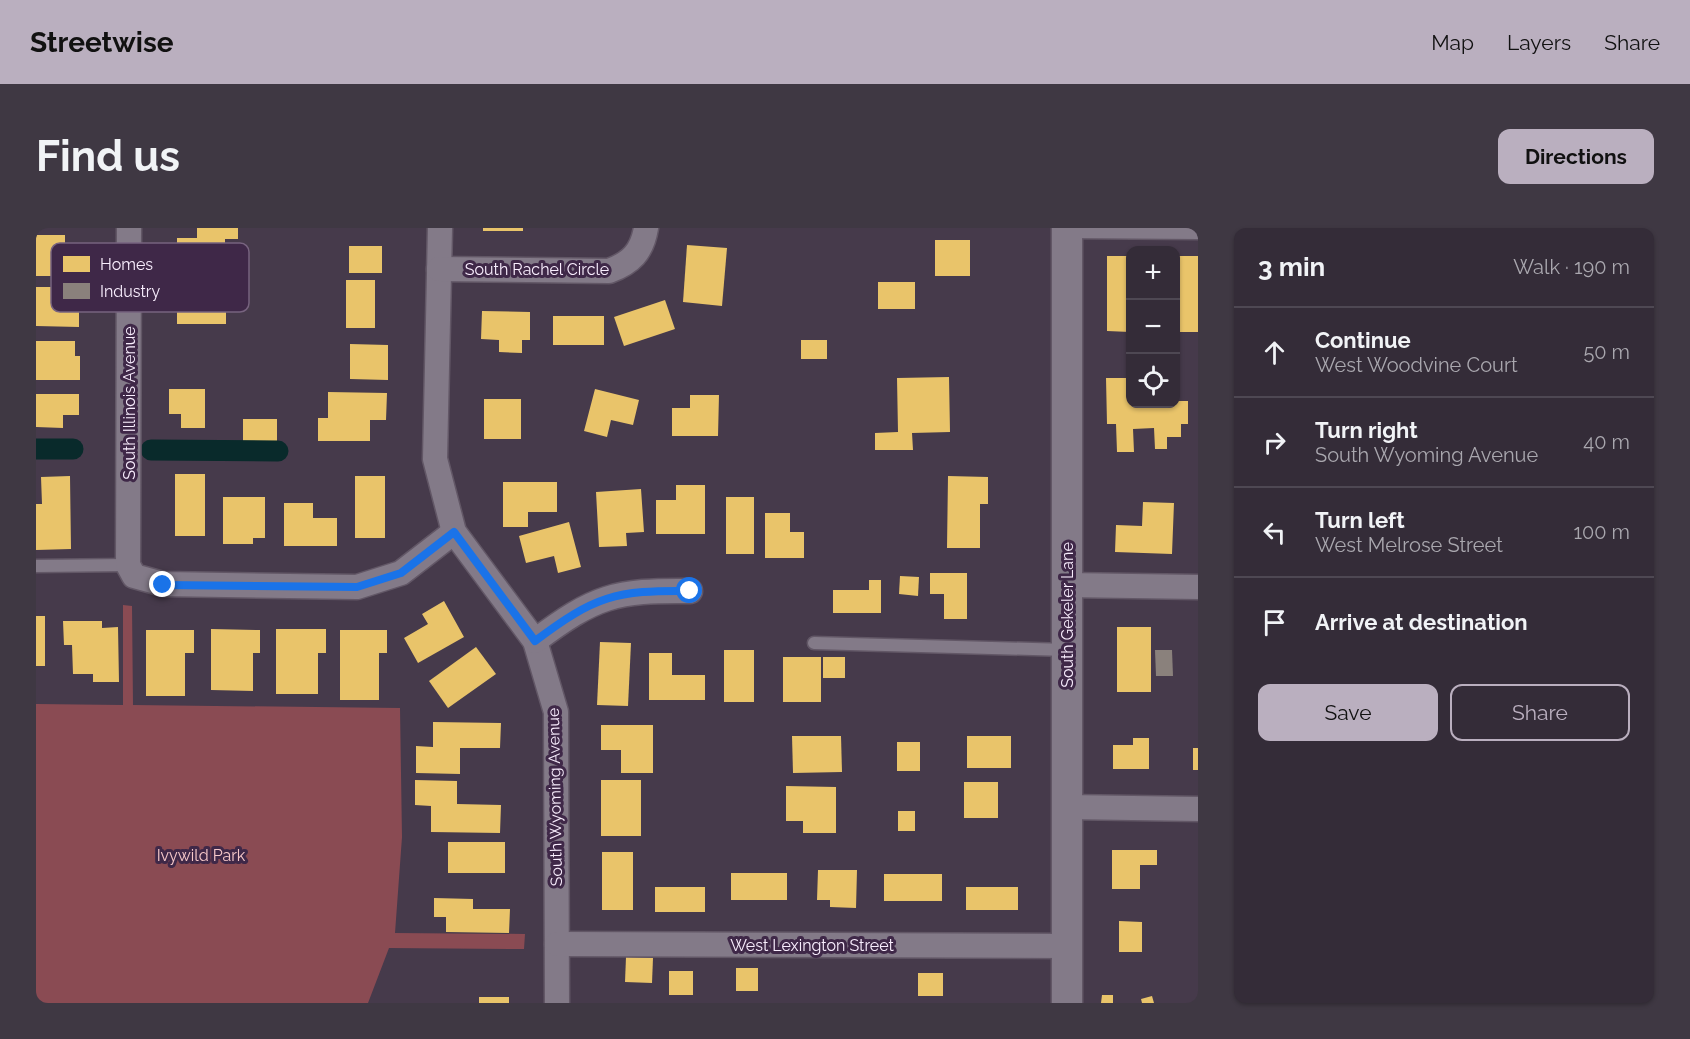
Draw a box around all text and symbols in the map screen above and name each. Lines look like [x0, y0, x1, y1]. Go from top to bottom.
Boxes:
text: Streetwise [30, 26, 174, 59]
text: Map [1431, 30, 1474, 55]
text: Layers [1507, 30, 1571, 55]
text: Share [1604, 30, 1660, 55]
button: Directions [1498, 129, 1654, 184]
text: Find us [36, 132, 180, 181]
legend [51, 243, 249, 312]
map controls [1126, 246, 1180, 408]
button: + [1126, 246, 1180, 300]
text: 3 min [1258, 252, 1325, 282]
text: Homes [100, 255, 153, 274]
text: Walk · 190 m [1513, 255, 1630, 279]
street label: South Rachel Circle [465, 260, 609, 279]
text: Industry [100, 282, 160, 301]
button: − [1126, 300, 1180, 354]
street label: South Illinois Avenue [120, 326, 139, 480]
text: Continue [1315, 327, 1411, 353]
icon: ahead [1258, 336, 1291, 369]
text: 50 m [1583, 340, 1630, 364]
text: West Woodvine Court [1315, 353, 1518, 377]
button: locate [1126, 354, 1180, 408]
text: Turn right [1315, 417, 1418, 443]
icon: right [1258, 426, 1291, 459]
text: 40 m [1583, 430, 1630, 454]
text: South Wyoming Avenue [1315, 443, 1538, 467]
text: Turn left [1315, 507, 1405, 533]
icon: left [1258, 516, 1291, 549]
text: 100 m [1573, 520, 1630, 544]
text: West Melrose Street [1315, 533, 1503, 557]
street label: South Gekeler Lane [1058, 542, 1077, 688]
route end [149, 571, 175, 597]
route start [676, 577, 702, 603]
icon: arrive [1258, 606, 1291, 639]
text: Arrive at destination [1315, 609, 1528, 635]
button: Save [1258, 684, 1438, 741]
button: Share [1450, 684, 1630, 741]
street label: South Wyoming Avenue [544, 708, 566, 886]
park label: Ivywild Park [157, 846, 246, 865]
street label: West Lexington Street [730, 936, 895, 955]

